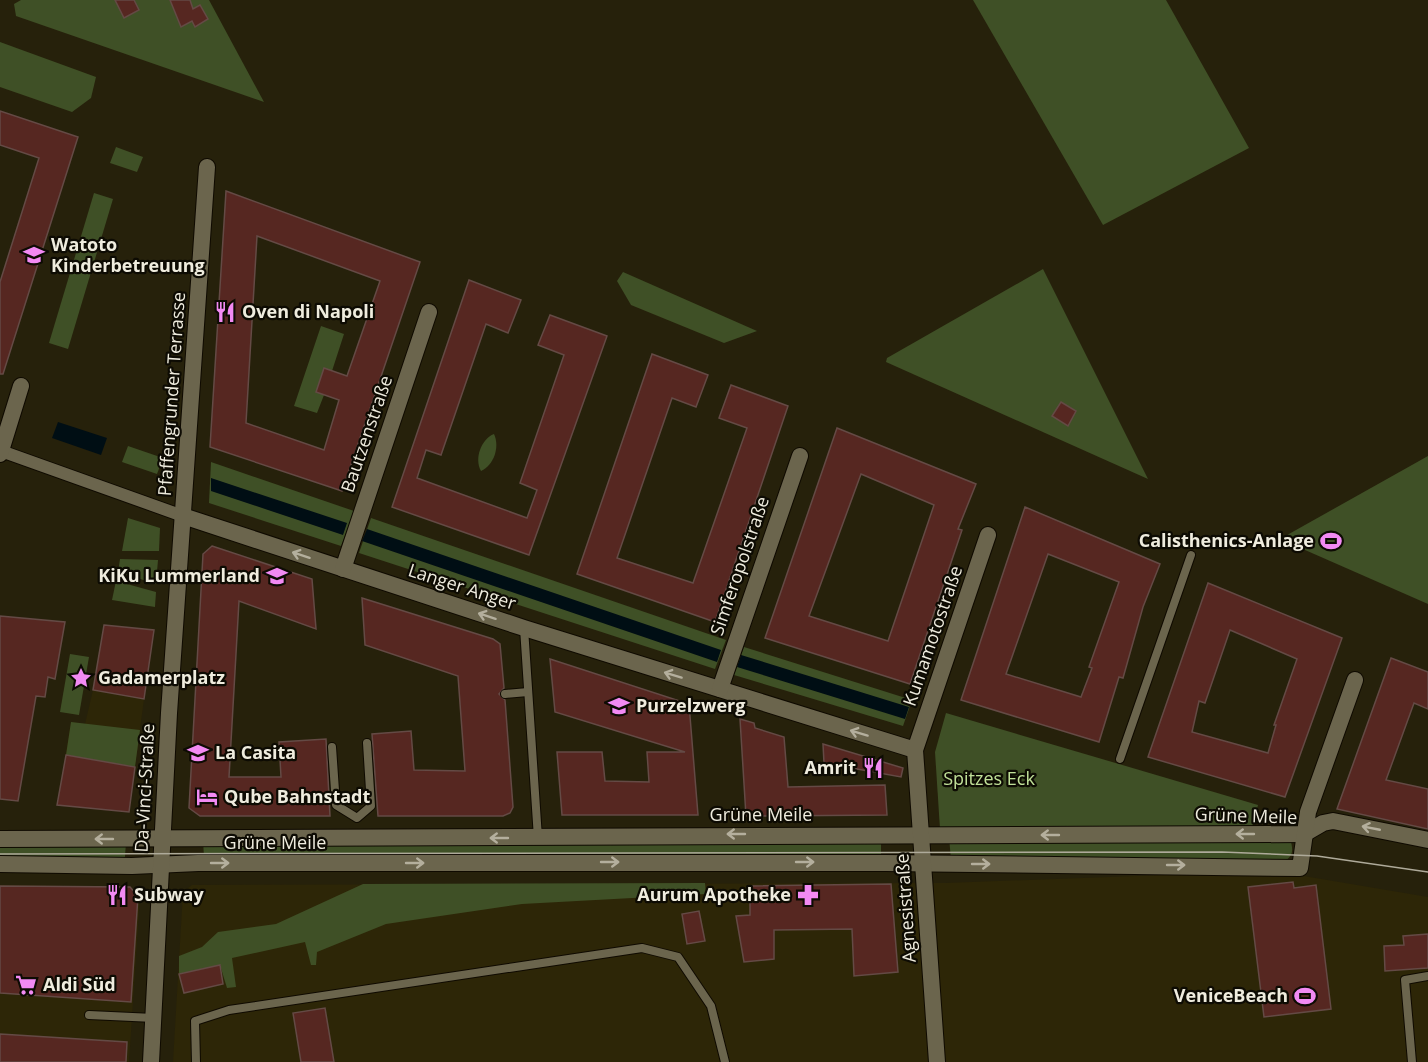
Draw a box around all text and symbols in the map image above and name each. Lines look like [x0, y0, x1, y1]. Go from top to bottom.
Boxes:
place label: Watoto Kinderbetreuung [51, 232, 205, 277]
school or university icon: Watoto Kinderbetreuung [22, 243, 46, 267]
street label: Pfaffengrunder Terrasse [152, 291, 190, 497]
place label: Oven di Napoli [242, 299, 374, 323]
restaurant icon: Oven di Napoli [213, 300, 237, 324]
street label: Bautzenstraße [335, 372, 397, 495]
street label: Simferopolstraße [704, 493, 774, 638]
place label: Calisthenics-Anlage [1139, 528, 1314, 552]
sports icon: Calisthenics-Anlage [1319, 529, 1343, 553]
one-way arrow [292, 549, 311, 560]
street label: Langer Anger [405, 557, 520, 615]
street label: Kumamotostraße [897, 562, 967, 709]
place label: KiKu Lummerland [98, 563, 260, 587]
school or university icon: KiKu Lummerland [265, 564, 289, 588]
one-way arrow [478, 609, 497, 620]
place label: Gadamerplatz [98, 665, 225, 689]
place icon: Gadamerplatz [69, 666, 93, 690]
one-way arrow [664, 668, 683, 679]
place label: Purzelzwerg [636, 693, 745, 717]
school or university icon: Purzelzwerg [607, 694, 631, 718]
street label: Da-Vinci-Straße [129, 723, 159, 853]
one-way arrow [850, 727, 869, 738]
place label: La Casita [215, 740, 296, 764]
school or university icon: La Casita [186, 741, 210, 765]
place label: Amrit [804, 755, 856, 779]
restaurant icon: Amrit [861, 756, 885, 780]
park label: Spitzes Eck [943, 766, 1035, 790]
place label: Qube Bahnstadt [224, 784, 371, 808]
hotel icon: Qube Bahnstadt [195, 785, 219, 809]
street label: Grüne Meile [1194, 801, 1298, 829]
street label: Grüne Meile [710, 802, 812, 826]
one-way arrow [1361, 822, 1381, 833]
one-way arrow [726, 828, 746, 840]
one-way arrow [1236, 828, 1256, 840]
one-way arrow [1041, 829, 1061, 841]
street label: Grüne Meile [224, 830, 326, 854]
one-way arrow [489, 832, 509, 844]
one-way arrow [94, 833, 114, 845]
street label: Agnesistraße [889, 853, 921, 963]
one-way arrow [599, 856, 619, 868]
one-way arrow [794, 856, 814, 868]
one-way arrow [209, 857, 229, 869]
one-way arrow [404, 857, 424, 869]
one-way arrow [970, 858, 990, 870]
one-way arrow [1165, 859, 1185, 871]
place label: Subway [134, 882, 204, 906]
place label: Aurum Apotheke [637, 882, 791, 906]
restaurant icon: Subway [105, 883, 129, 907]
pharmacy icon: Aurum Apotheke [796, 883, 820, 907]
place label: Aldi Süd [43, 972, 116, 996]
supermarket icon: Aldi Süd [14, 973, 38, 997]
place label: VeniceBeach [1174, 983, 1288, 1007]
sports icon: VeniceBeach [1293, 984, 1317, 1008]

